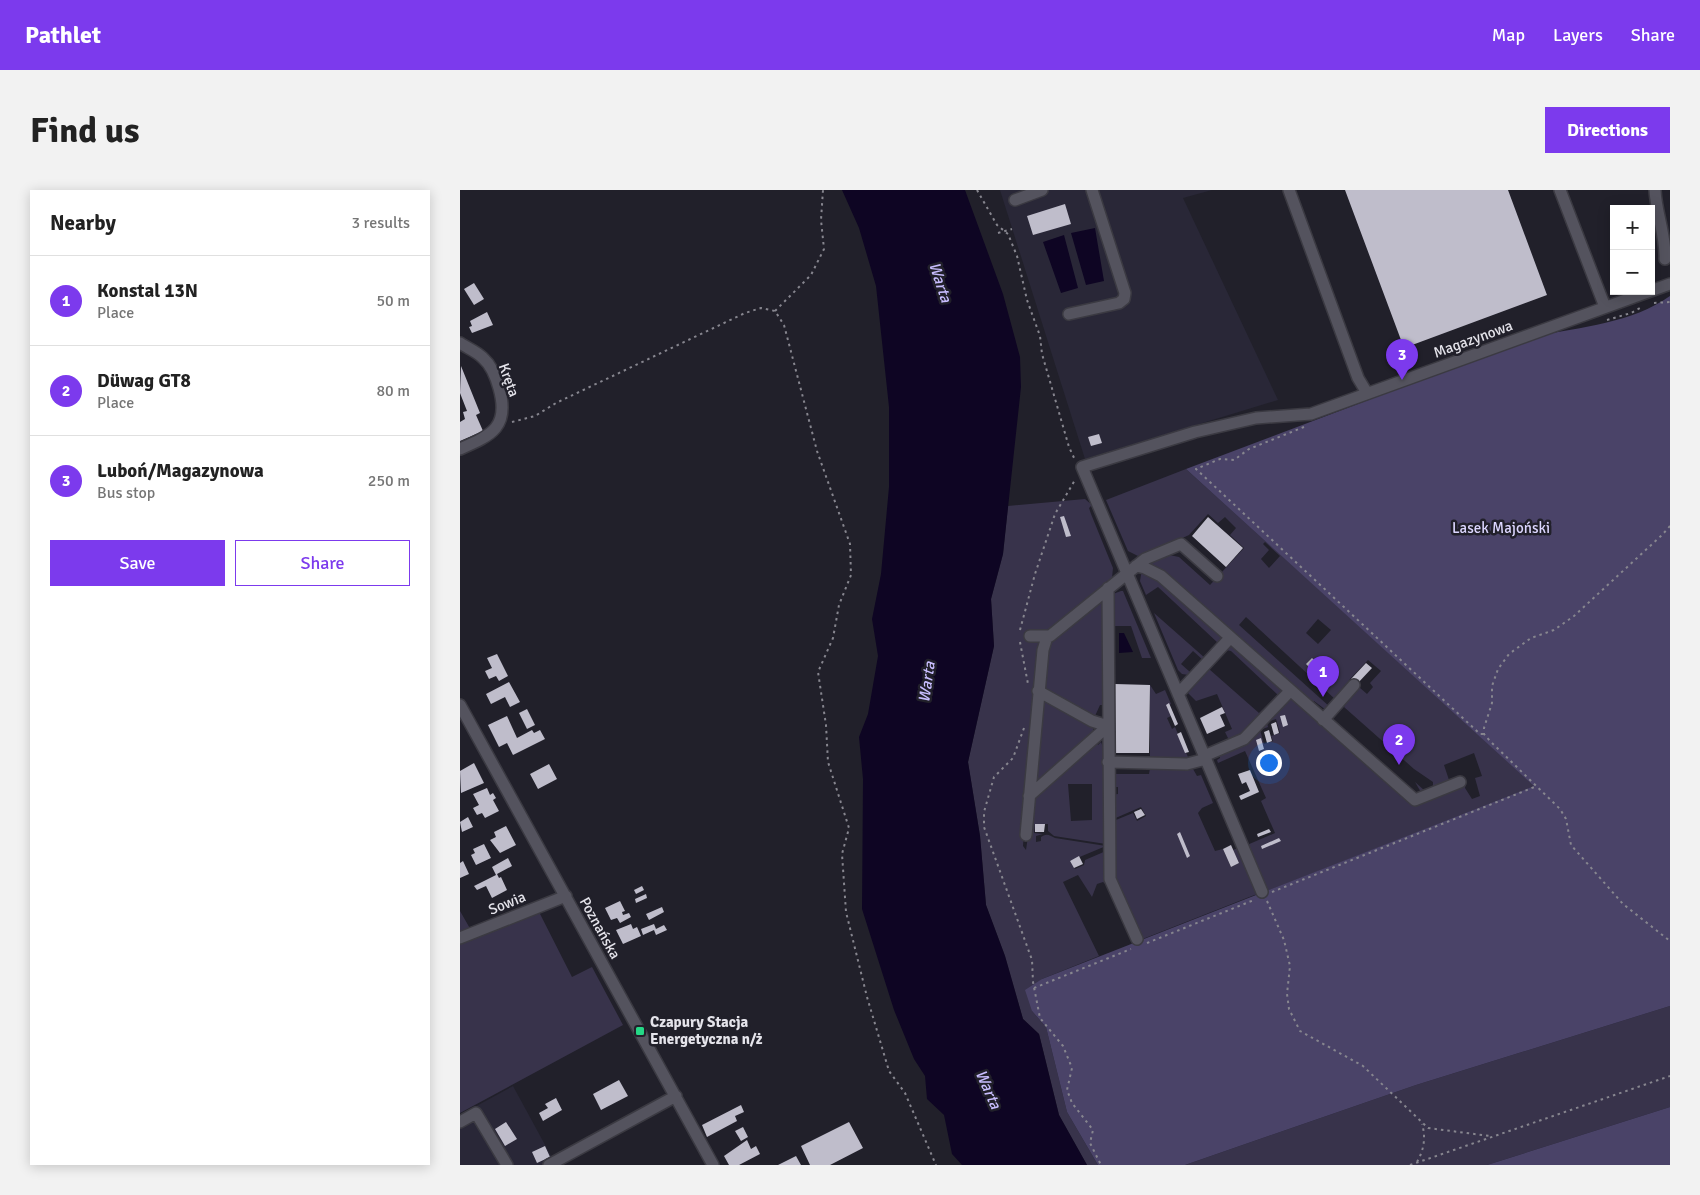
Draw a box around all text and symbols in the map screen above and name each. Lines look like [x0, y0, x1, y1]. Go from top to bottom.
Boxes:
text: Pathlet [25, 20, 101, 50]
text: Map [1492, 24, 1525, 46]
text: Layers [1553, 24, 1603, 46]
text: Share [1631, 24, 1675, 46]
button: Directions [1545, 107, 1670, 153]
text: Find us [30, 109, 140, 152]
map controls [1610, 205, 1655, 295]
button: + [1610, 205, 1655, 250]
text: Nearby [50, 210, 116, 236]
text: 3 results [351, 213, 410, 233]
button: − [1610, 250, 1655, 295]
water label: Warta [924, 260, 956, 306]
text: Konstal 13N [97, 279, 198, 303]
text: 1 [62, 291, 70, 311]
text: 50 m [376, 291, 410, 311]
text: Place [97, 303, 134, 323]
street label: Magazynowa [1431, 316, 1515, 362]
pin: 3 [1386, 339, 1418, 380]
street label: Kręta [495, 361, 523, 399]
text: Düwag GT8 [97, 369, 191, 393]
text: 2 [62, 381, 70, 401]
text: 80 m [376, 381, 410, 401]
text: Place [97, 393, 134, 413]
text: Luboń/Magazynowa [97, 459, 264, 483]
text: 3 [62, 471, 70, 491]
text: 250 m [368, 471, 410, 491]
text: Bus stop [97, 483, 155, 503]
park label: Lasek Majoński [1452, 519, 1550, 537]
button: Save [50, 540, 225, 586]
button: Share [235, 540, 410, 586]
pin: 1 [1307, 656, 1339, 697]
water label: Warta [914, 660, 940, 704]
pin: 2 [1383, 724, 1415, 765]
your location [1256, 750, 1282, 776]
street label: Sowia [486, 887, 528, 919]
street label: Poznańska [576, 894, 624, 962]
place label: Czapury Stacja Energetyczna n/ż [650, 1013, 763, 1048]
marker: Czapury Stacja Energetyczna n/ż [634, 1025, 646, 1037]
water label: Warta [971, 1067, 1006, 1113]

